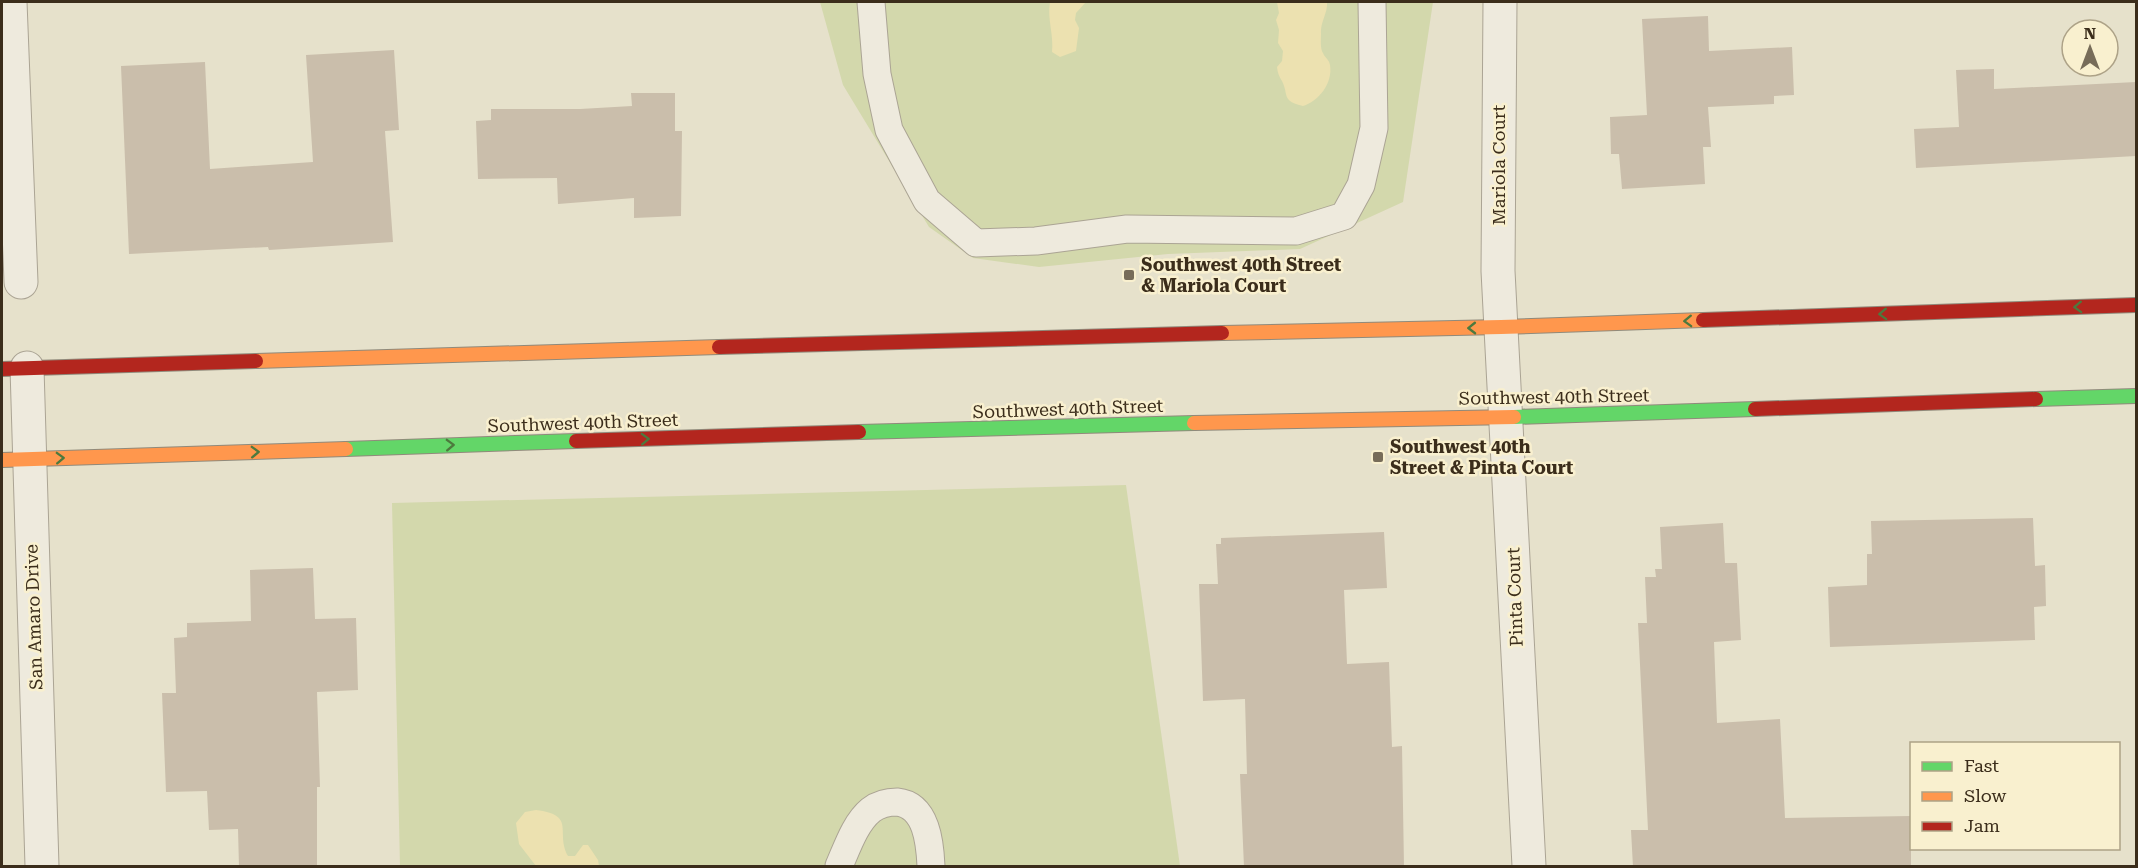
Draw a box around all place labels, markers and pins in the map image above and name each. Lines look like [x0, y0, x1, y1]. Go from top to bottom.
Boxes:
place label: Southwest 40th Street & Mariola Court [1141, 254, 1341, 296]
marker: Southwest 40th Street & Mariola Court [1122, 268, 1136, 282]
place label: Southwest 40th Street & Pinta Court [1390, 436, 1573, 478]
marker: Southwest 40th Street & Pinta Court [1371, 450, 1385, 464]

